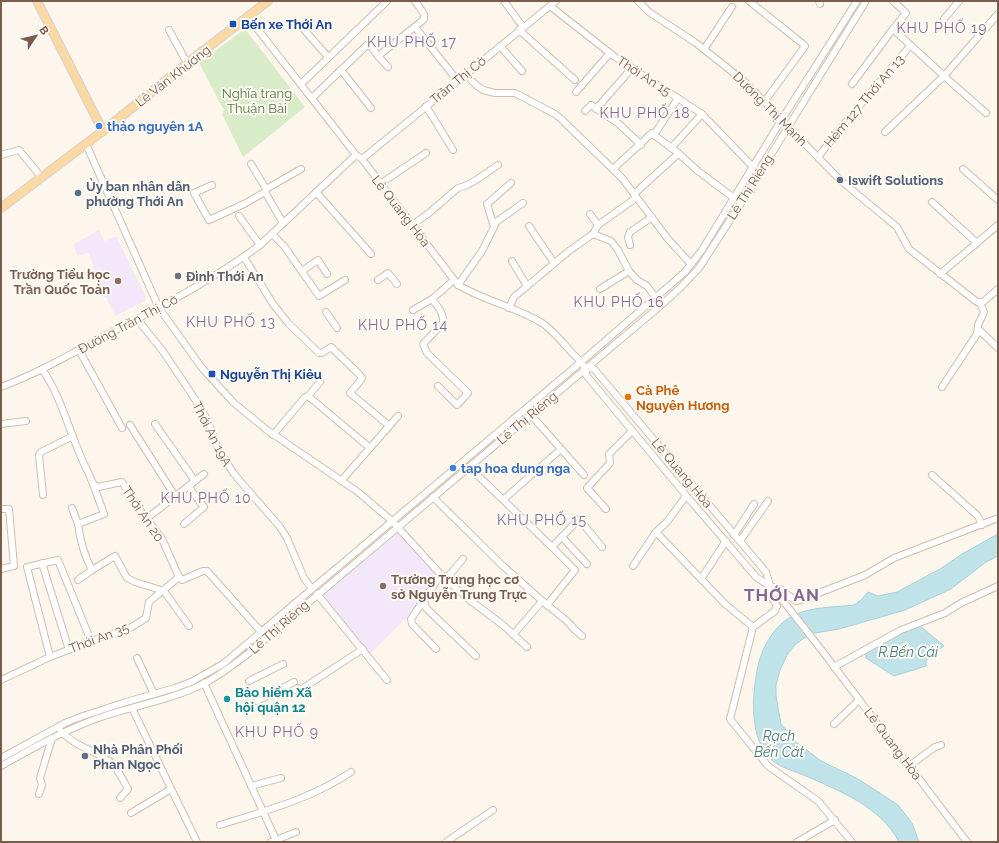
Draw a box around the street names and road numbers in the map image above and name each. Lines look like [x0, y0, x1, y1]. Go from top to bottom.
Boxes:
street label: Lê Văn Khương [132, 42, 214, 110]
street label: Hẻm 127 Thới An 13 [821, 52, 907, 150]
street label: Trần Thị Cờ [427, 53, 489, 107]
street label: Thới An 15 [614, 53, 674, 99]
street label: Dương Thị Mạnh [730, 69, 810, 149]
street label: Lê Thị Riêng [724, 152, 776, 222]
street label: Lê Quang Hòa [369, 172, 433, 250]
street label: Đường Trần Thị Cờ [76, 291, 181, 357]
street label: Lê Thị Riêng [494, 388, 560, 448]
street label: Thới An 19A [189, 399, 235, 469]
street label: Lê Quang Hòa [649, 435, 715, 511]
street label: Thới An 20 [119, 484, 167, 545]
street label: Lê Thị Riêng [246, 597, 312, 657]
street label: Thới An 35 [67, 620, 131, 656]
street label: Lê Quang Hòa [861, 705, 925, 783]

